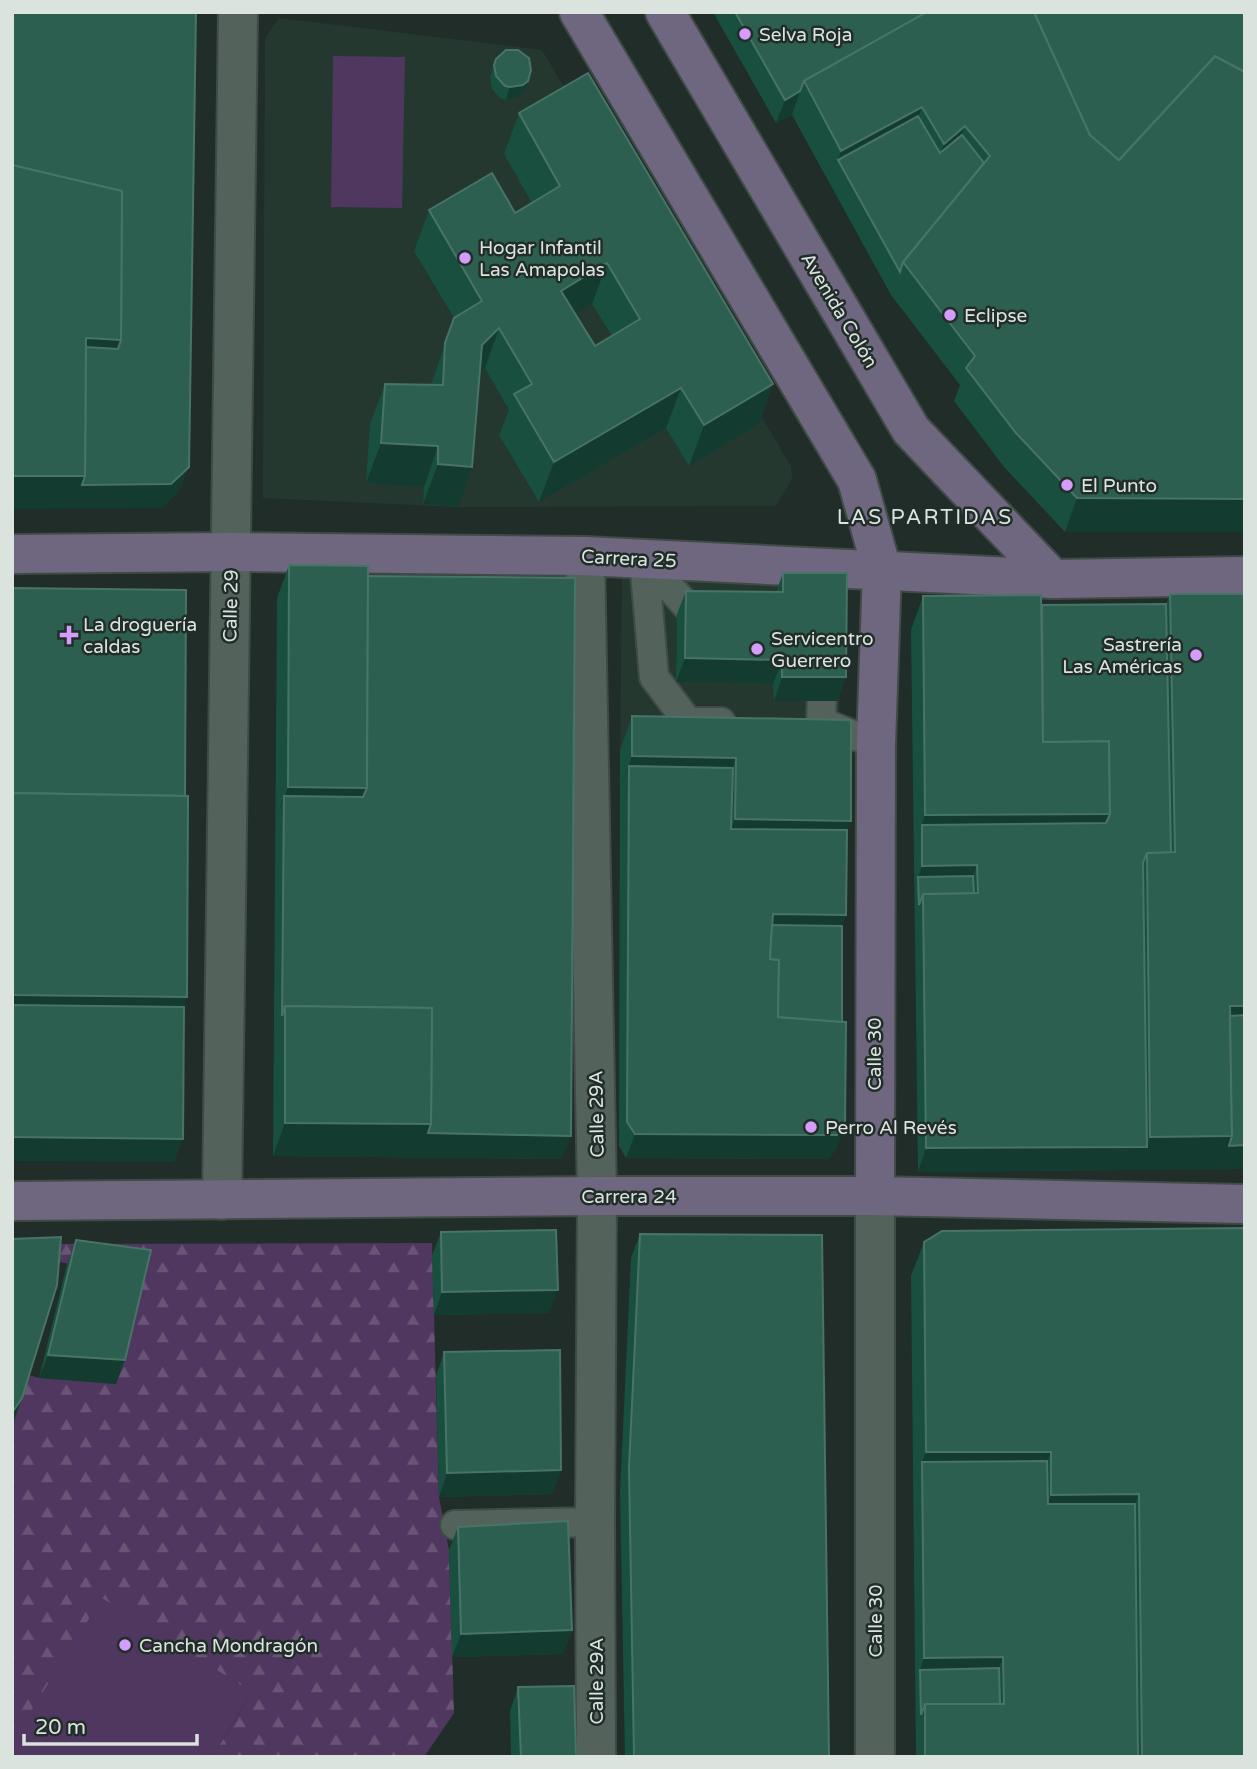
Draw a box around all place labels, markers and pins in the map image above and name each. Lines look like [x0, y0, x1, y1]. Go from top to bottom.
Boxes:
place label: Selva Roja [759, 24, 852, 46]
marker: Selva Roja [737, 26, 753, 42]
place label: Hogar Infantil Las Amapolas [479, 237, 605, 281]
marker: Hogar Infantil Las Amapolas [457, 250, 473, 266]
place label: Eclipse [964, 305, 1027, 327]
marker: Eclipse [942, 307, 958, 323]
place label: El Punto [1081, 475, 1157, 497]
marker: El Punto [1059, 477, 1075, 493]
place label: La droguería caldas [83, 614, 197, 658]
marker: La droguería caldas [61, 627, 77, 643]
place label: Servicentro Guerrero [771, 628, 874, 672]
place label: Sastrería Las Américas [1062, 634, 1182, 678]
marker: Servicentro Guerrero [749, 641, 765, 657]
marker: Sastrería Las Américas [1188, 647, 1204, 663]
place label: Perro Al Revés [825, 1117, 957, 1139]
marker: Perro Al Revés [803, 1119, 819, 1135]
place label: Cancha Mondragón [139, 1635, 318, 1657]
marker: Cancha Mondragón [117, 1637, 133, 1653]

